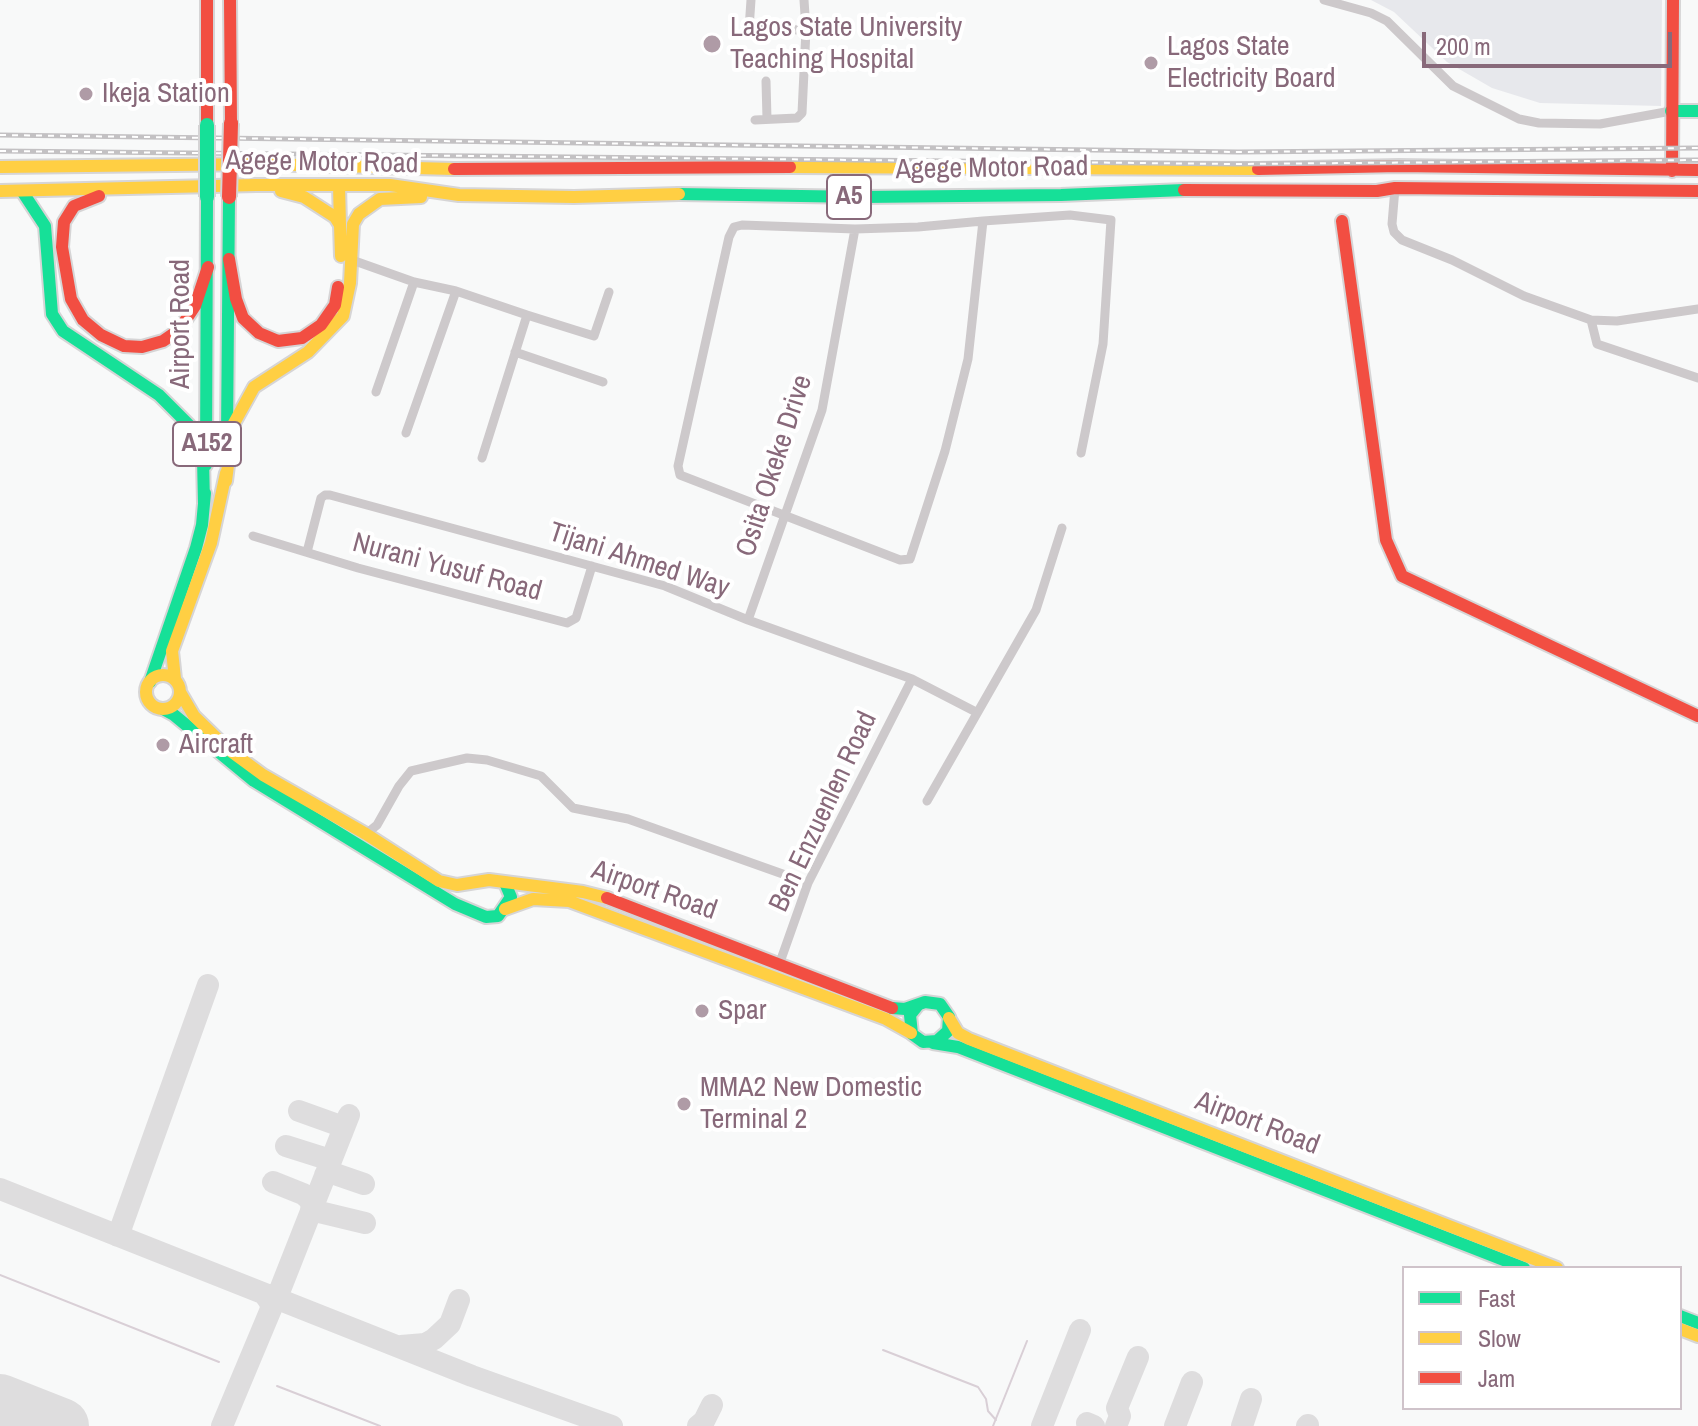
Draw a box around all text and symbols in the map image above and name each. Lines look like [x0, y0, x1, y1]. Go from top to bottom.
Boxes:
place label: Lagos State University Teaching Hospital [730, 11, 962, 77]
scale bar [1426, 16, 1676, 66]
place label: Lagos State Electricity Board [1167, 30, 1335, 96]
text: 200 m [1436, 30, 1491, 62]
marker: Lagos State University Teaching Hospital [701, 33, 723, 55]
marker: Lagos State Electricity Board [1142, 54, 1160, 72]
place label: Ikeja Station [102, 77, 230, 111]
marker: Ikeja Station [77, 85, 95, 103]
street label: Agege Motor Road [225, 145, 419, 181]
street label: Agege Motor Road [895, 151, 1089, 187]
road number: A5 [827, 175, 871, 219]
street label: Airport Road [164, 259, 198, 389]
street label: Osita Okeke Drive [730, 371, 820, 561]
road number: A152 [173, 422, 241, 466]
street label: Tijani Ahmed Way [545, 516, 733, 606]
street label: Nurani Yusuf Road [349, 527, 545, 609]
street label: Ben Enzuenlen Road [763, 707, 885, 917]
place label: Aircraft [179, 728, 253, 762]
marker: Aircraft [154, 736, 172, 754]
street label: Airport Road [587, 854, 721, 928]
place label: Spar [718, 994, 766, 1028]
marker: Spar [693, 1002, 711, 1020]
place label: MMA2 New Domestic Terminal 2 [700, 1071, 922, 1137]
street label: Airport Road [1190, 1085, 1324, 1163]
marker: MMA2 New Domestic Terminal 2 [675, 1095, 693, 1113]
legend [1402, 1266, 1682, 1410]
text: Fast [1478, 1282, 1515, 1314]
text: Slow [1478, 1322, 1521, 1354]
text: Jam [1478, 1362, 1515, 1394]

